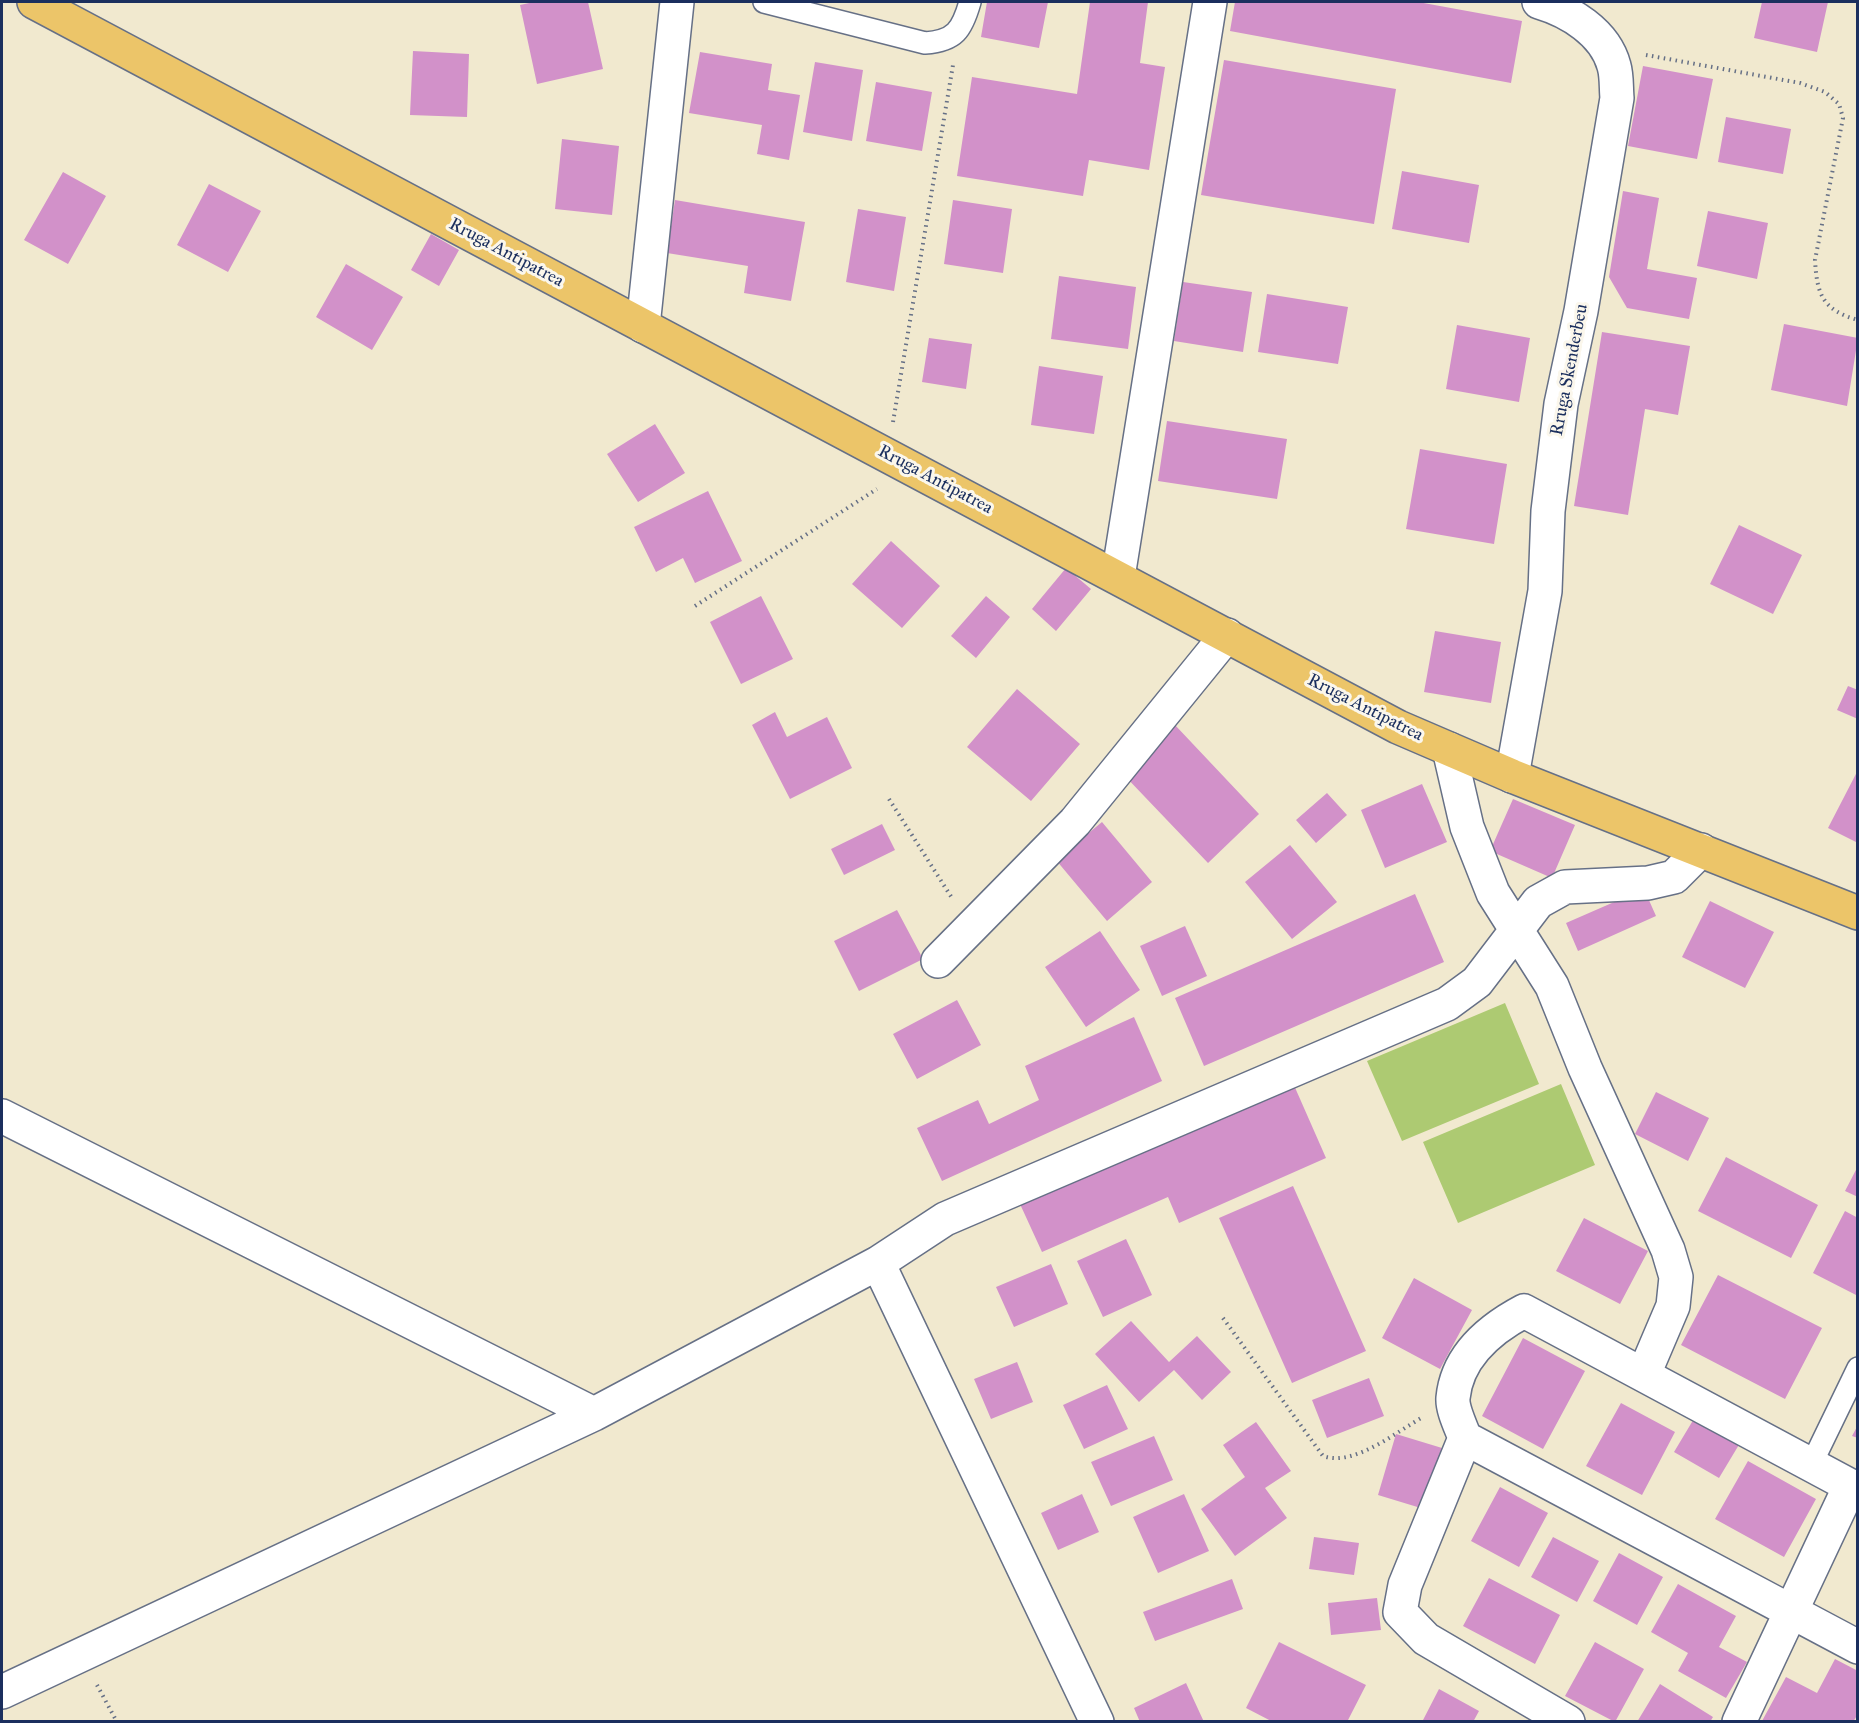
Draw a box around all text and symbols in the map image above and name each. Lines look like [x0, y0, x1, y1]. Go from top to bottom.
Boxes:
street label: Rruga Antipatrea [445, 214, 567, 292]
street label: Rruga Skenderbeu [1547, 302, 1593, 438]
street label: Rruga Antipatrea [874, 441, 996, 519]
street label: Rruga Antipatrea [1304, 670, 1426, 746]

